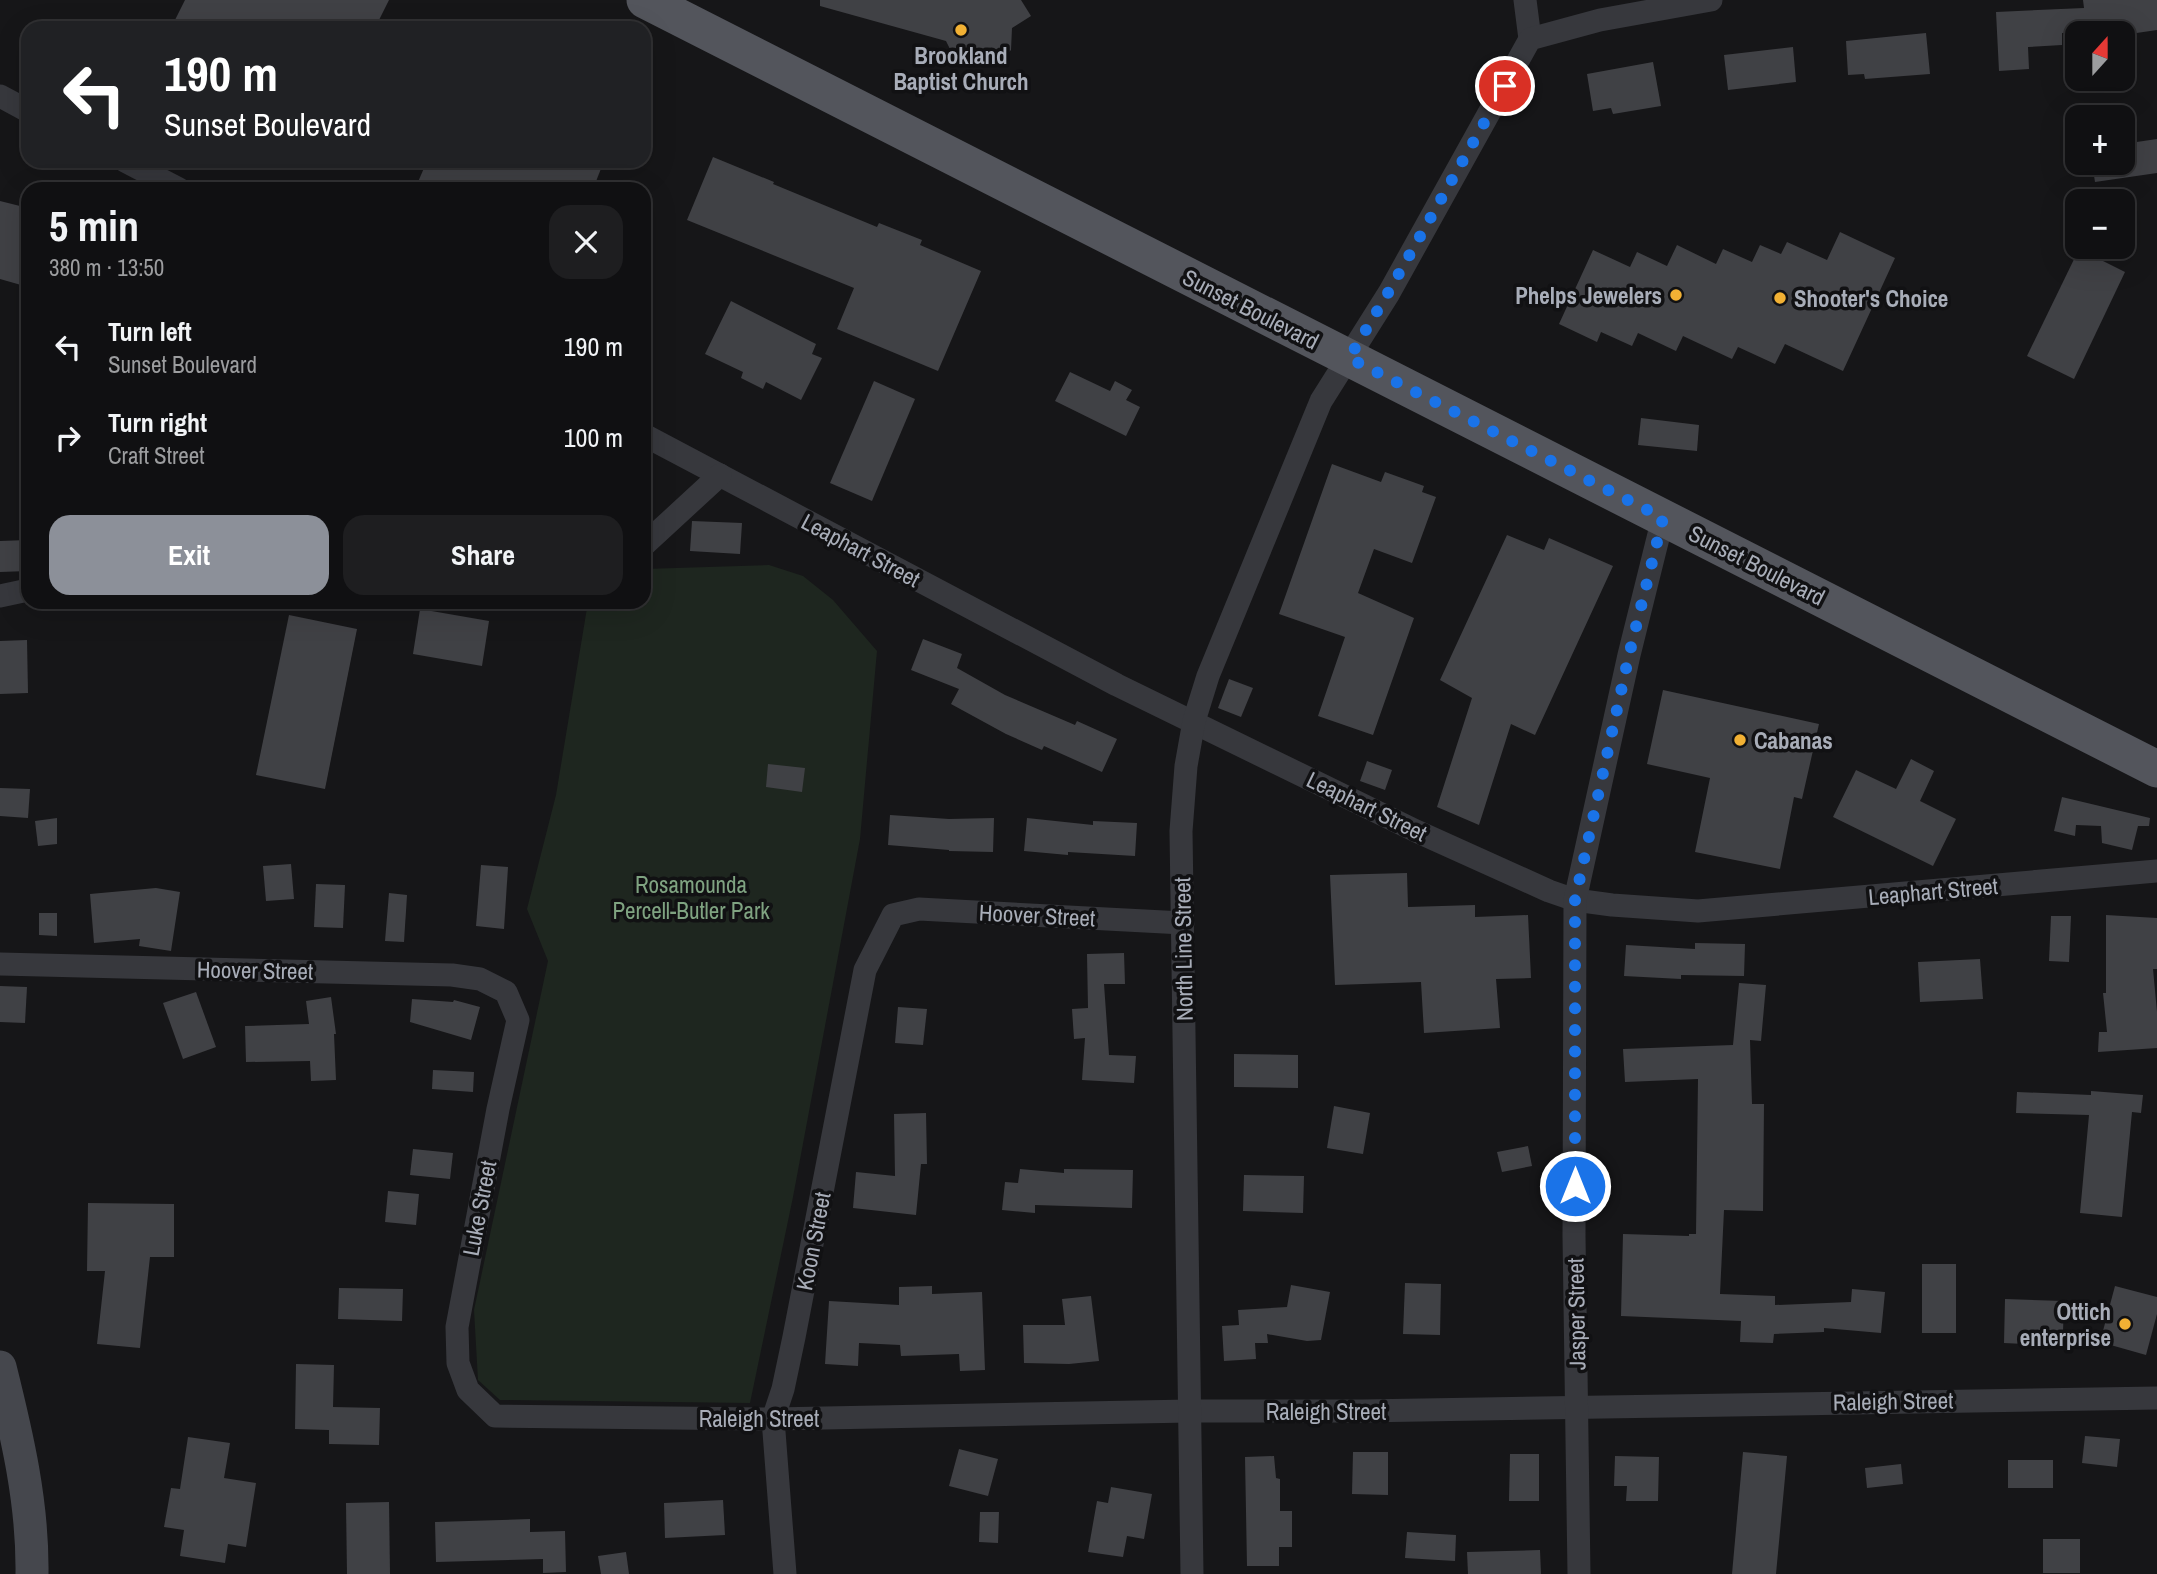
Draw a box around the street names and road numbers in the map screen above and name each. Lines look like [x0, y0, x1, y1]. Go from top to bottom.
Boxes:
street label: Sunset Boulevard [1178, 261, 1324, 357]
street label: Leaphart Street [796, 506, 926, 594]
street label: Sunset Boulevard [1684, 517, 1830, 613]
street label: Leaphart Street [1302, 764, 1432, 848]
street label: Leaphart Street [1867, 870, 1999, 912]
street label: North Line Street [1166, 877, 1200, 1021]
street label: Hoover Street [978, 896, 1096, 934]
street label: Hoover Street [197, 953, 313, 987]
street label: Luke Street [455, 1158, 503, 1258]
street label: Koon Street [788, 1189, 838, 1293]
street label: Jasper Street [1560, 1258, 1592, 1370]
street label: Raleigh Street [1832, 1384, 1954, 1418]
street label: Raleigh Street [1266, 1396, 1386, 1427]
street label: Raleigh Street [699, 1403, 819, 1434]

